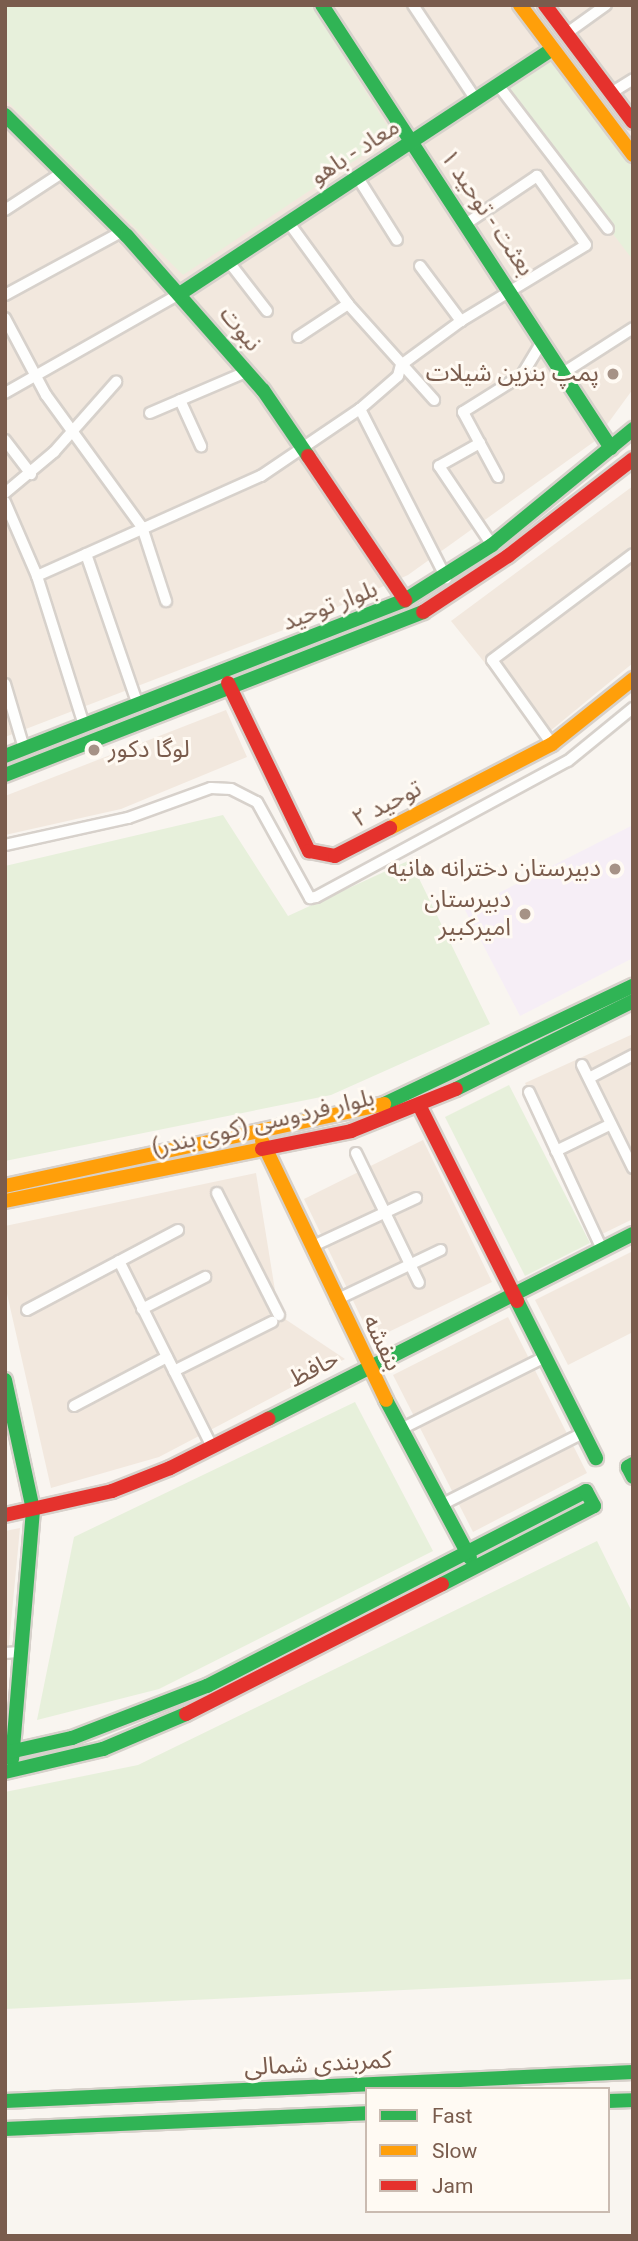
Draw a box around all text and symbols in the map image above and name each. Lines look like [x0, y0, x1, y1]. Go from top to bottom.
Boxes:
street label: معاد - باهو [305, 113, 405, 191]
street label: بعثت - توحید ۱ [434, 144, 540, 282]
street label: نبوت [213, 301, 267, 357]
place label: پمپ بنزین شیلات [426, 360, 599, 388]
marker: پمپ بنزین شیلات [605, 366, 621, 382]
street label: بلوار توحید [278, 575, 382, 637]
place label: لوگا دکور [108, 736, 190, 764]
marker: لوگا دکور [86, 742, 102, 758]
street label: توحید ۲ [347, 774, 427, 834]
place label: دبیرستان دخترانه هانیه [387, 855, 601, 883]
marker: دبیرستان دخترانه هانیه [607, 861, 623, 877]
place label: دبیرستان امیرکبیر [424, 886, 511, 942]
marker: دبیرستان امیرکبیر [517, 906, 533, 922]
street label: بلوار فردوسی (کوی بندر) [149, 1083, 377, 1163]
street label: بنفشه [356, 1310, 408, 1376]
street label: حافظ [284, 1344, 344, 1394]
street label: کمربندی شمالی [243, 2046, 393, 2082]
legend [365, 2087, 610, 2213]
text: Fast [432, 2104, 472, 2128]
text: Slow [432, 2139, 477, 2163]
text: Jam [432, 2174, 473, 2198]

